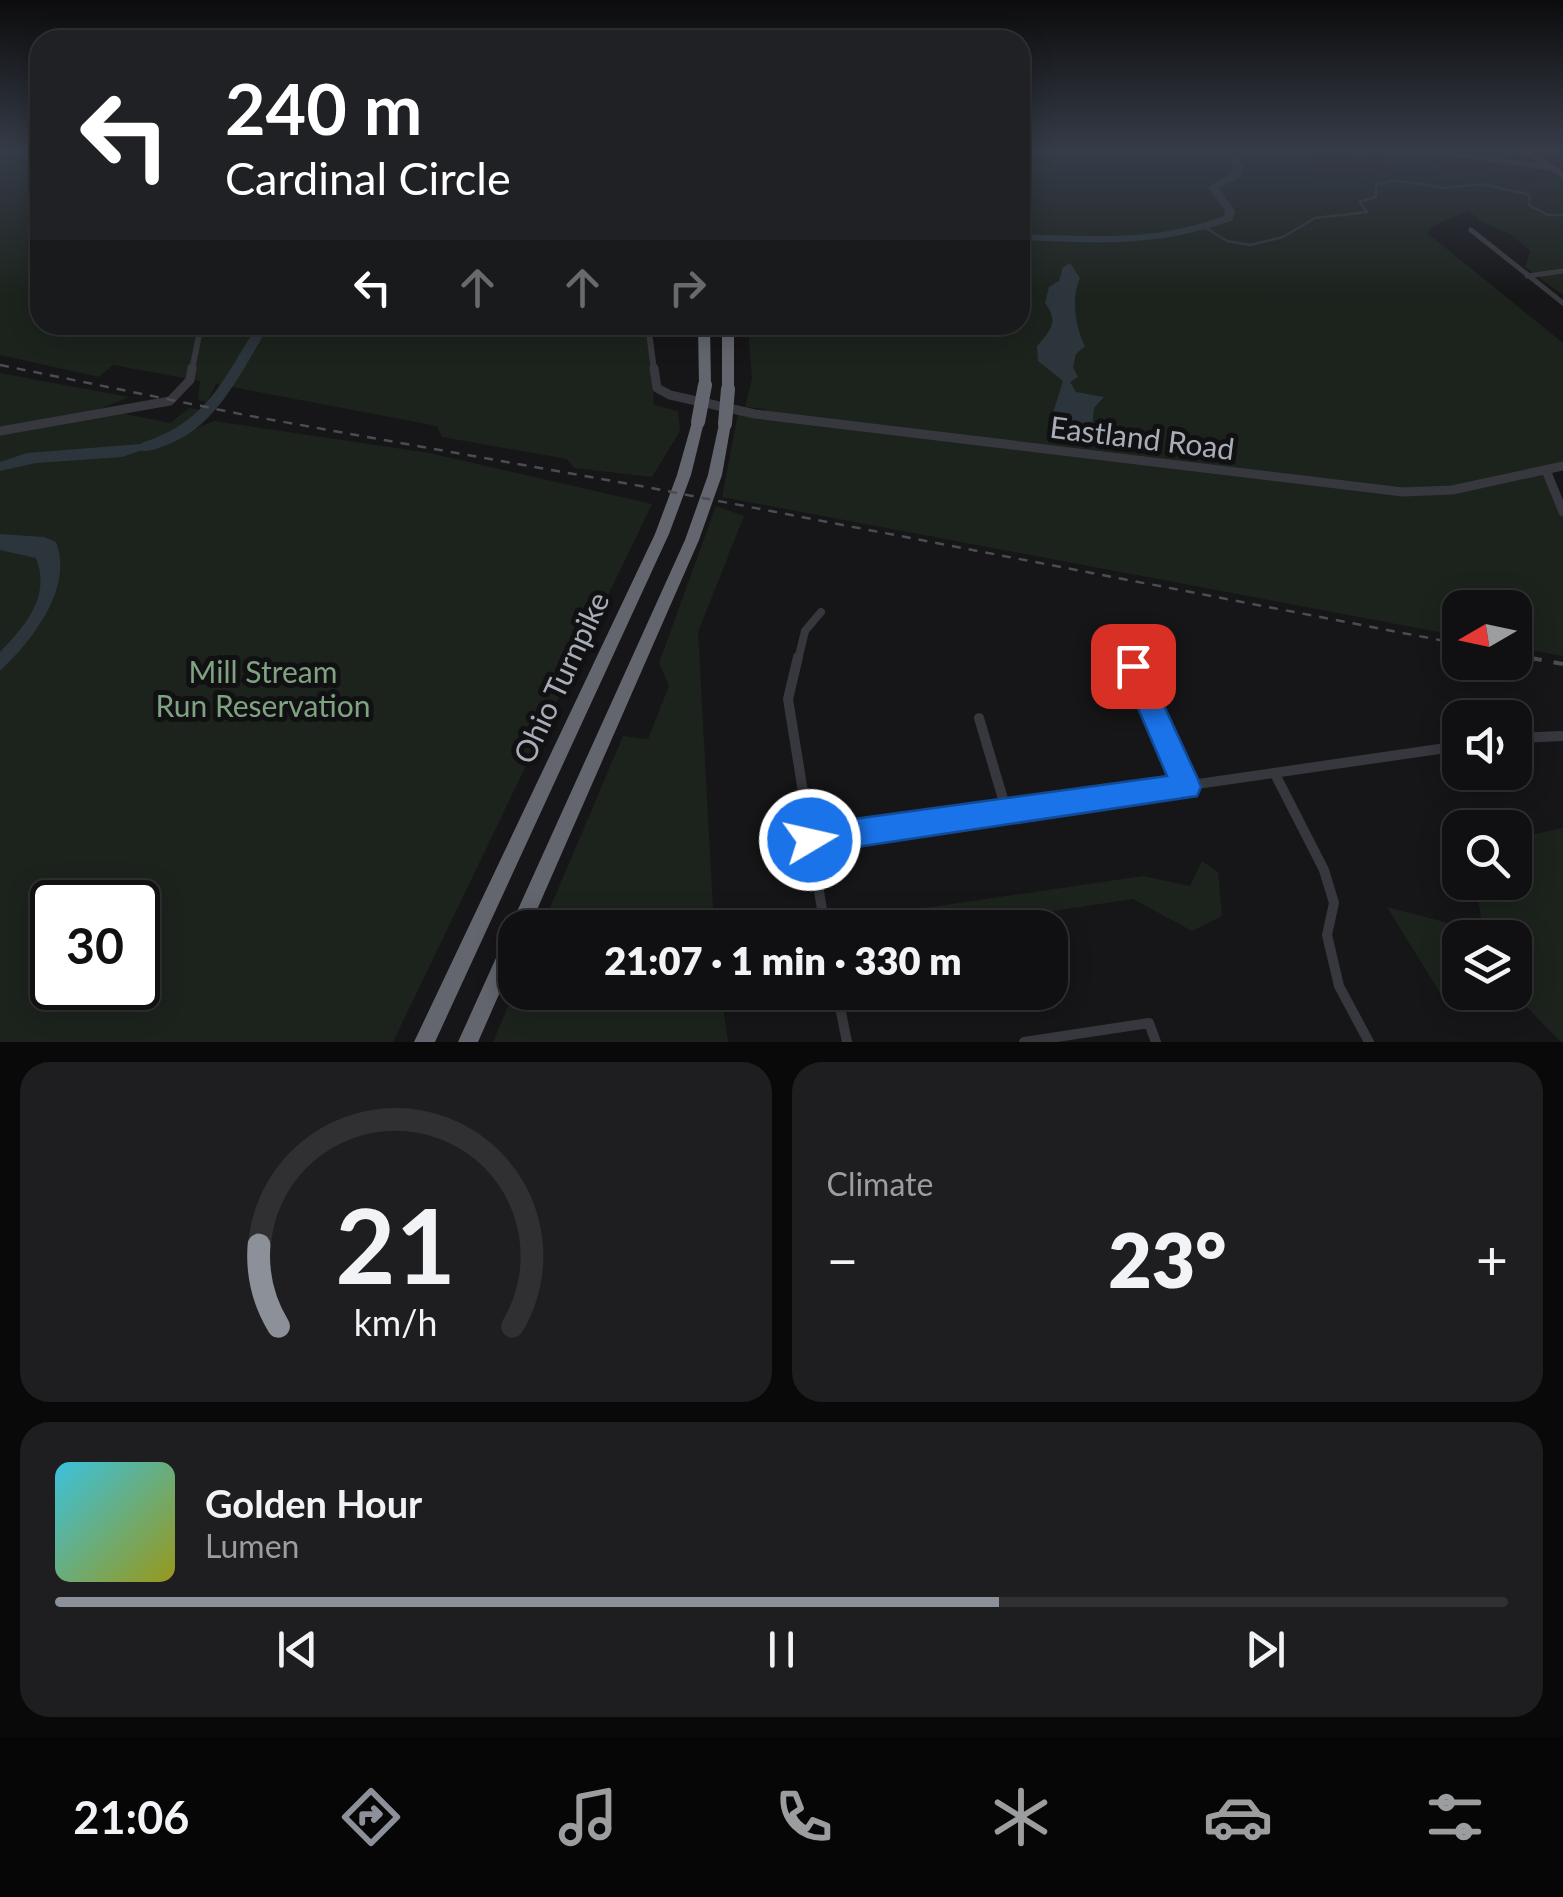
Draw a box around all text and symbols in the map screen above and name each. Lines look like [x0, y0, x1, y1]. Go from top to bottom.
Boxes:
text: 240 m [225, 66, 422, 150]
icon: left [60, 70, 190, 200]
text: Cardinal Circle [225, 151, 511, 205]
icon: left [345, 260, 400, 315]
icon: ahead [450, 260, 505, 315]
icon: ahead [555, 260, 610, 315]
icon: right [660, 260, 715, 315]
street label: Eastland Road [1048, 408, 1237, 466]
street label: Ohio Turnpike [505, 586, 616, 768]
north arrow [1442, 590, 1532, 680]
map controls [1442, 590, 1532, 1010]
pin [1091, 624, 1176, 709]
icon: arrive [1106, 639, 1161, 694]
park label: Mill Stream Run Reservation [156, 653, 370, 723]
button: sound [1442, 700, 1532, 790]
position arrow [758, 788, 862, 892]
button: search [1442, 810, 1532, 900]
speed limit sign: 30 [30, 880, 160, 1010]
button: layers [1442, 920, 1532, 1010]
text: 21:07 · 1 min · 330 m [604, 937, 962, 983]
text: Climate [827, 1164, 933, 1203]
text: 21 [335, 1181, 456, 1306]
text: 23° [1108, 1214, 1226, 1304]
text: − [827, 1226, 858, 1292]
text: + [1476, 1226, 1508, 1292]
text: km/h [354, 1301, 438, 1344]
text: Golden Hour [205, 1480, 422, 1526]
text: Lumen [205, 1526, 299, 1565]
icon: previous [270, 1622, 325, 1677]
icon: pause [754, 1622, 809, 1677]
icon: next [1238, 1622, 1293, 1677]
icon: directions [336, 1782, 406, 1852]
icon: music [553, 1782, 623, 1852]
icon: phone [769, 1782, 839, 1852]
icon: climate [986, 1782, 1056, 1852]
icon: car [1203, 1782, 1273, 1852]
icon: filters [1420, 1782, 1490, 1852]
text: 21:06 [73, 1790, 189, 1844]

